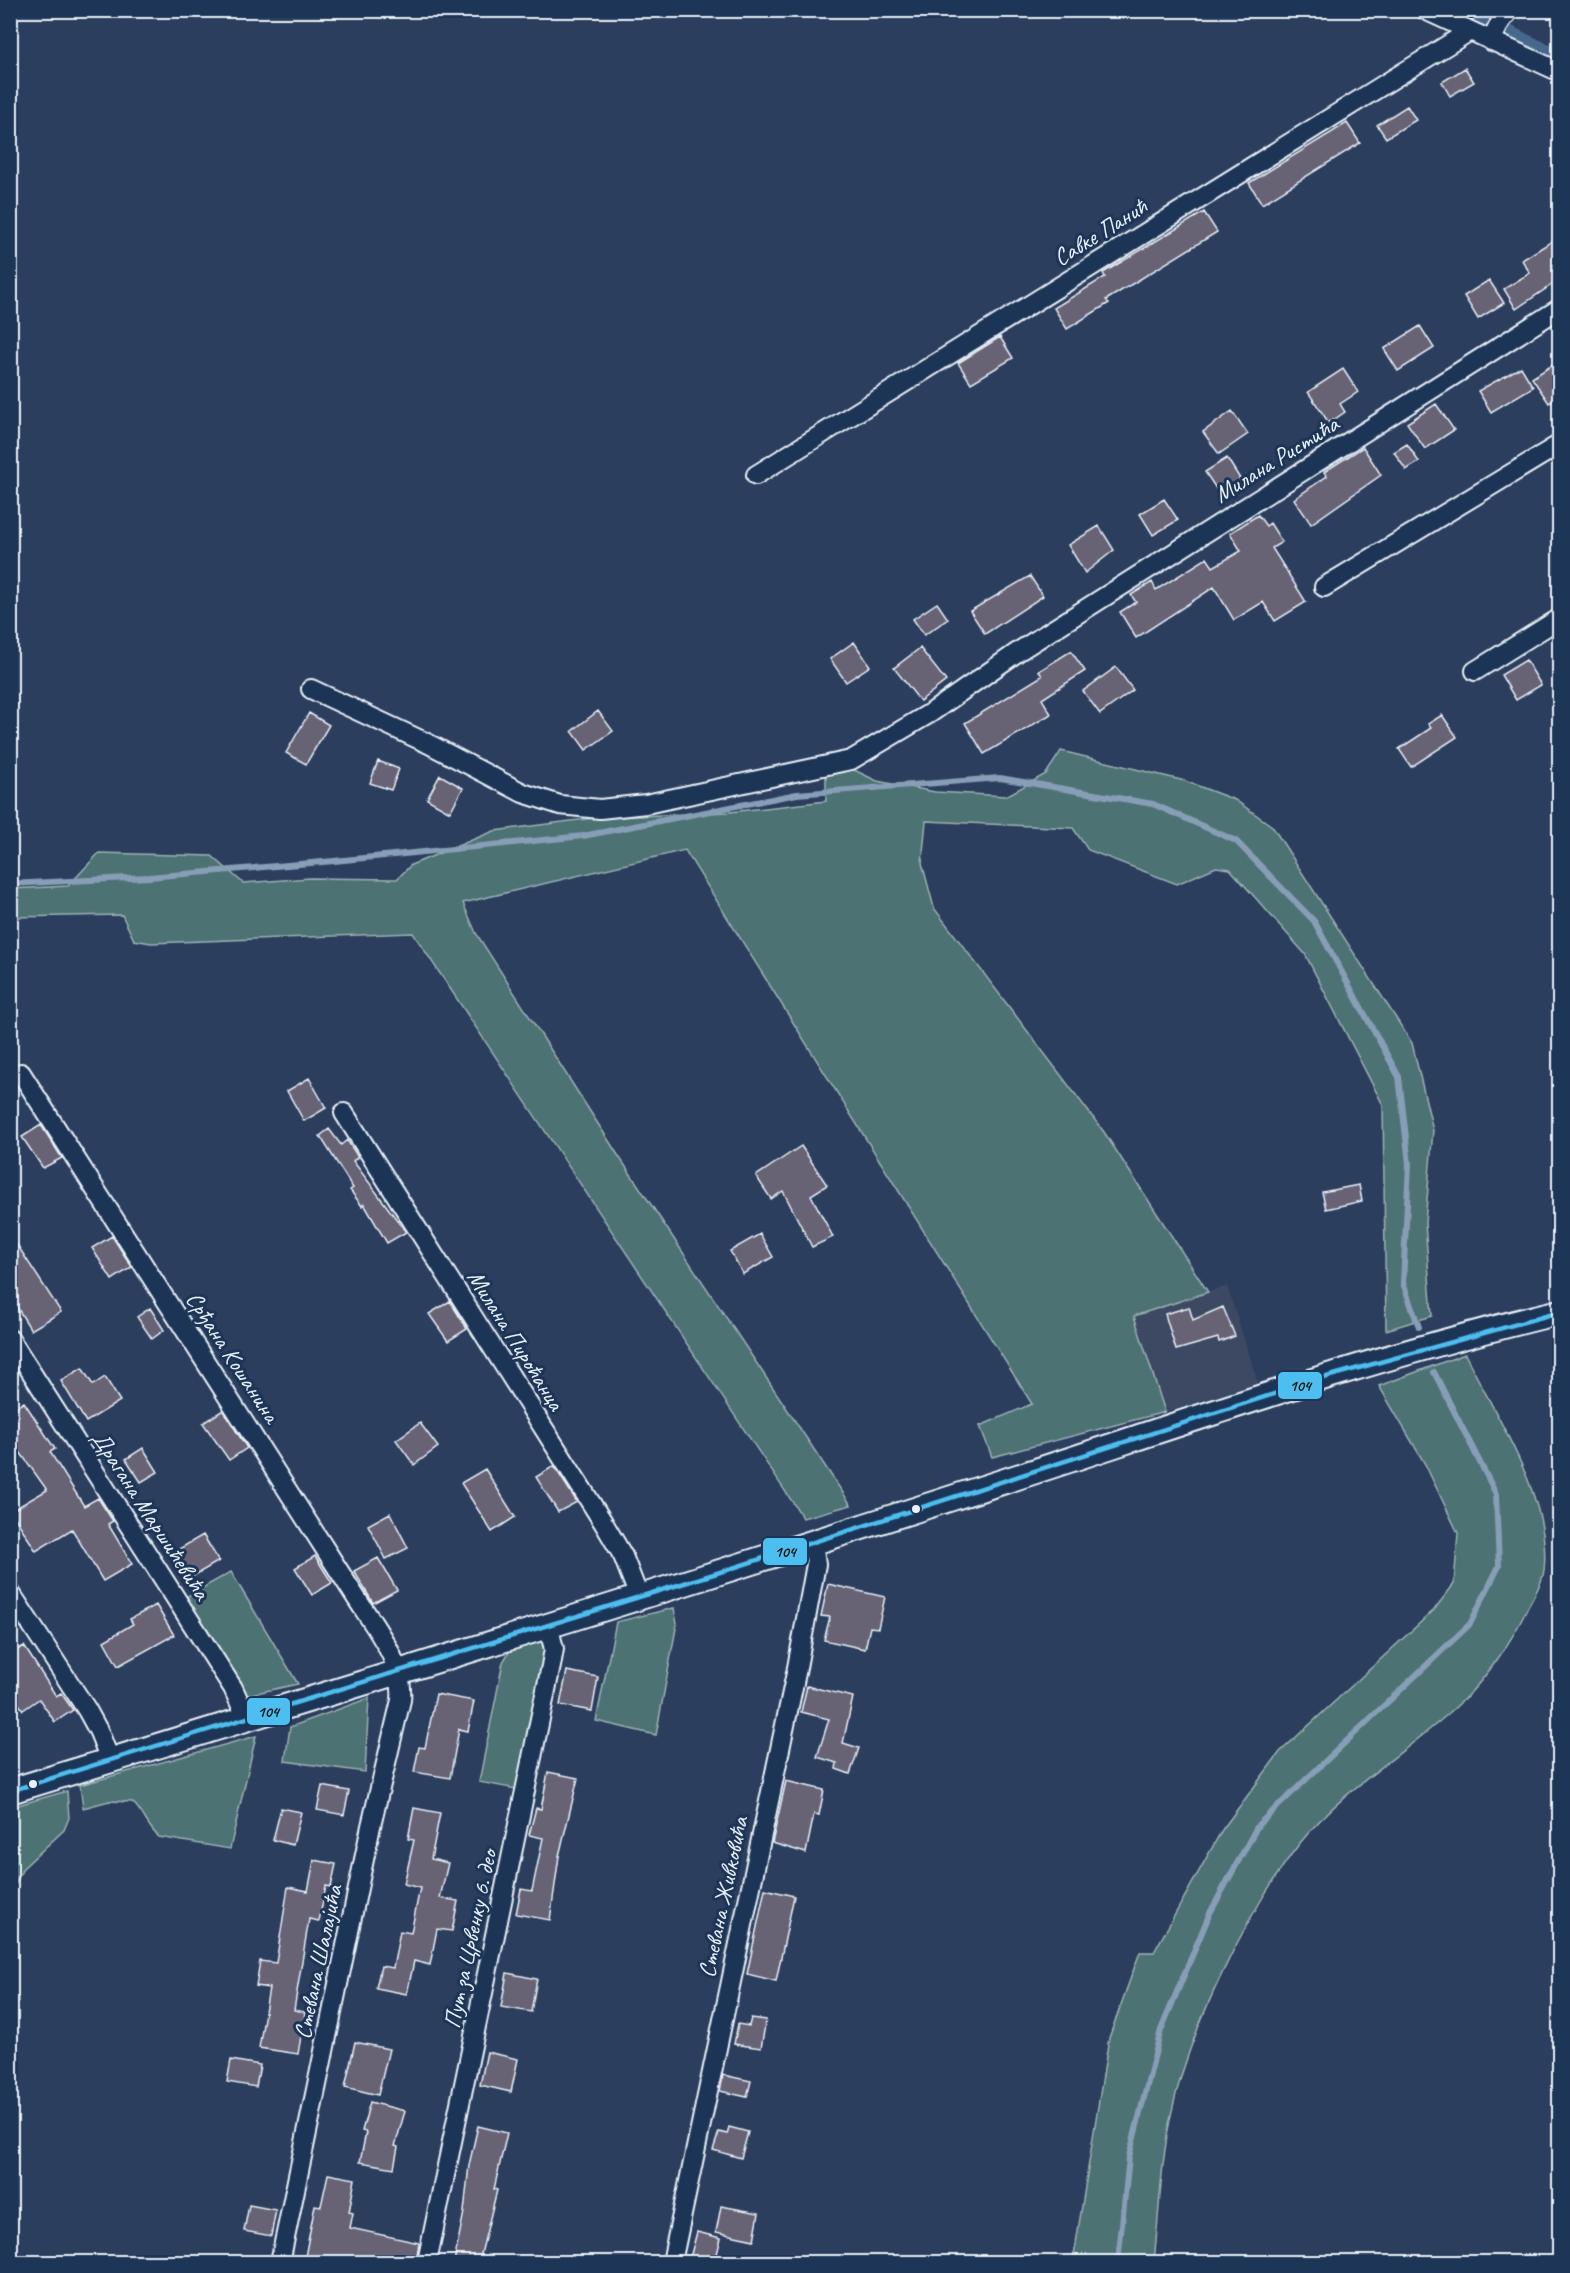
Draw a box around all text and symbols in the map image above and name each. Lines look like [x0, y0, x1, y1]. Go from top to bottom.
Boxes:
street label: Савке Панић [1048, 191, 1154, 273]
street label: Милана Ристића [1208, 408, 1345, 509]
street label: Милана Пироћанца [461, 1264, 572, 1417]
street label: Срђана Кошанина [179, 1286, 288, 1430]
line badge: 104 [1277, 1371, 1323, 1400]
text: 104 [1289, 1376, 1313, 1396]
street label: Драгана Маршићевића [85, 1425, 218, 1607]
unlabelled marker [910, 1503, 922, 1515]
line badge: 104 [762, 1537, 808, 1566]
text: 104 [774, 1542, 798, 1562]
line badge: 104 [246, 1697, 291, 1726]
text: 104 [257, 1702, 281, 1722]
unlabelled marker [27, 1778, 39, 1790]
street label: Стевана Живковића [691, 1812, 755, 1980]
street label: Пут за Црвенку 6. део [436, 1845, 504, 2031]
street label: Стевана Шалајића [287, 1881, 349, 2042]

